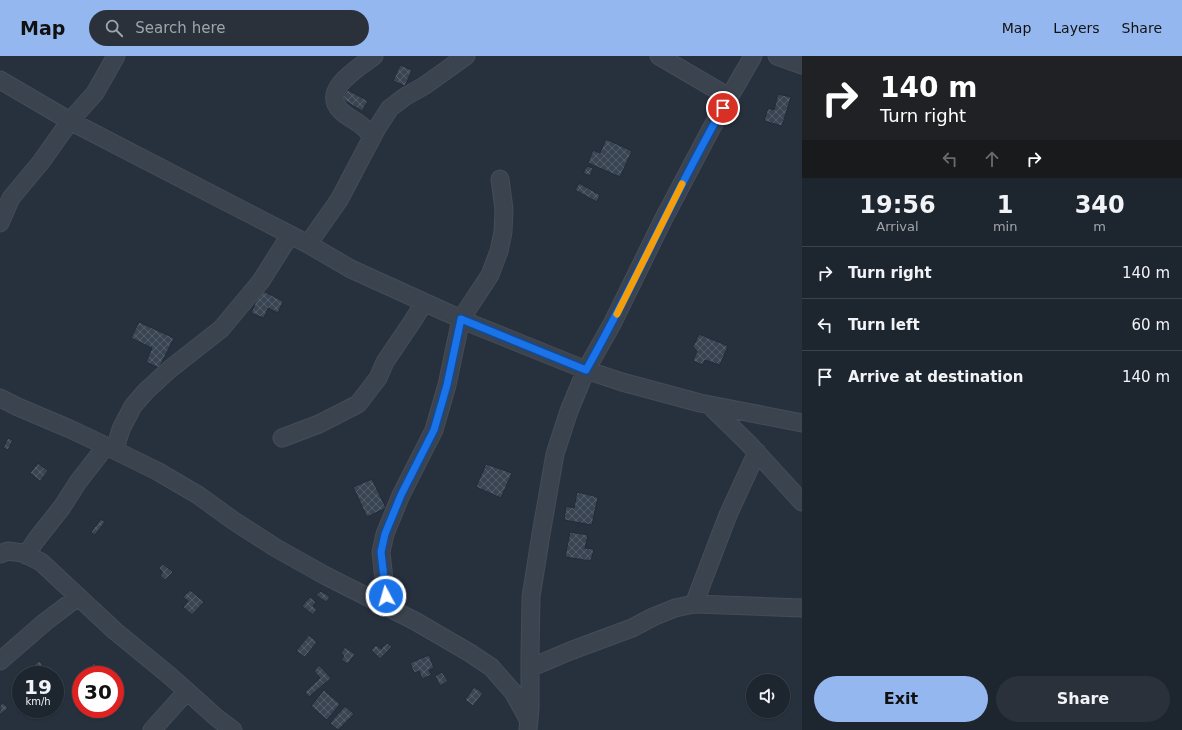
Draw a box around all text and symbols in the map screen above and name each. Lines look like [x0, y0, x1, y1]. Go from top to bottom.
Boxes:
search box [89, 10, 369, 46]
text: Map [20, 17, 65, 39]
icon: search [103, 17, 125, 39]
text: Search here [135, 19, 225, 37]
text: Map [1002, 20, 1031, 36]
text: Layers [1053, 20, 1100, 36]
text: Share [1122, 20, 1162, 36]
text: 140 m [880, 71, 977, 104]
icon: right [814, 72, 866, 124]
pin [706, 91, 740, 125]
icon: arrive [712, 97, 734, 119]
text: Turn right [880, 105, 966, 126]
icon: left [939, 148, 961, 170]
icon: ahead [981, 148, 1003, 170]
icon: right [1023, 148, 1045, 170]
text: 19:56 [859, 191, 936, 219]
text: 1 [997, 191, 1013, 219]
text: 340 [1075, 191, 1125, 219]
text: Arrival [876, 219, 919, 234]
text: min [993, 219, 1017, 234]
text: m [1093, 219, 1106, 234]
icon: right [814, 262, 836, 284]
text: Turn right [848, 264, 932, 282]
text: 140 m [1122, 264, 1170, 282]
icon: left [814, 314, 836, 336]
text: Turn left [848, 316, 920, 334]
text: 60 m [1132, 316, 1170, 334]
icon: arrive [814, 366, 836, 388]
text: Arrive at destination [848, 368, 1023, 386]
text: 140 m [1122, 368, 1170, 386]
position arrow [365, 575, 407, 617]
speed limit sign: 30 [72, 666, 124, 718]
map controls [746, 674, 790, 718]
button: sound [746, 674, 790, 718]
text: 19 [24, 675, 52, 699]
button: Exit [814, 676, 988, 722]
button: Share [996, 676, 1170, 722]
text: km/h [25, 696, 51, 707]

